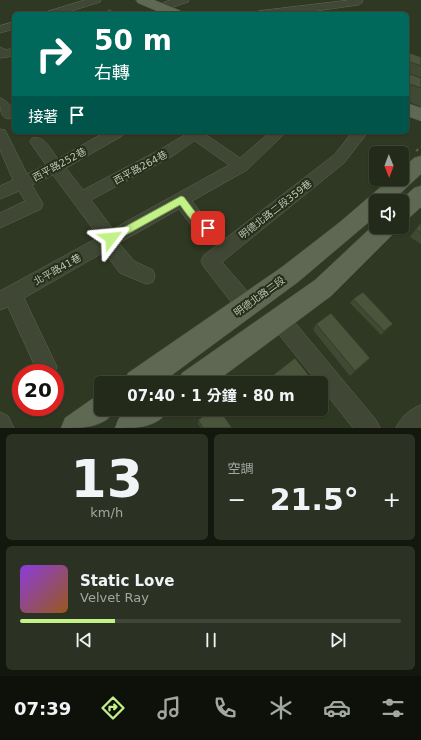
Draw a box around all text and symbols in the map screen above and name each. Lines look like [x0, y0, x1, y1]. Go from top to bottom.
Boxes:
text: 50 m [94, 24, 172, 57]
icon: right [28, 28, 80, 80]
text: 右轉 [94, 62, 130, 83]
icon: arrive [66, 104, 88, 126]
text: 接著 [28, 108, 58, 126]
street label: 西平路252巷 [31, 146, 88, 183]
north arrow [369, 146, 409, 186]
map controls [369, 146, 409, 234]
street label: 西平路264巷 [112, 149, 169, 186]
street label: 明德北路二段359巷 [237, 178, 314, 241]
button: sound [369, 194, 409, 234]
pin [191, 211, 225, 245]
position arrow [90, 217, 132, 259]
icon: arrive [197, 217, 219, 239]
street label: 北平路41巷 [32, 252, 83, 287]
street label: 明德北路二段 [232, 274, 287, 318]
speed limit sign: 20 [12, 364, 64, 416]
text: 07:40 · 1 分鐘 · 80 m [127, 387, 295, 405]
text: 13 [71, 449, 143, 509]
text: 空調 [228, 461, 254, 476]
text: 21.5° [270, 482, 359, 517]
text: − [228, 487, 246, 512]
text: + [383, 487, 401, 512]
text: km/h [90, 505, 123, 520]
text: Static Love [80, 572, 174, 590]
text: Velvet Ray [80, 590, 149, 605]
icon: previous [73, 629, 95, 651]
icon: pause [200, 629, 222, 651]
icon: next [327, 629, 349, 651]
icon: directions [99, 694, 127, 722]
icon: music [155, 694, 183, 722]
icon: phone [211, 694, 239, 722]
icon: climate [267, 694, 295, 722]
icon: car [323, 694, 351, 722]
icon: filters [379, 694, 407, 722]
text: 07:39 [14, 698, 71, 719]

